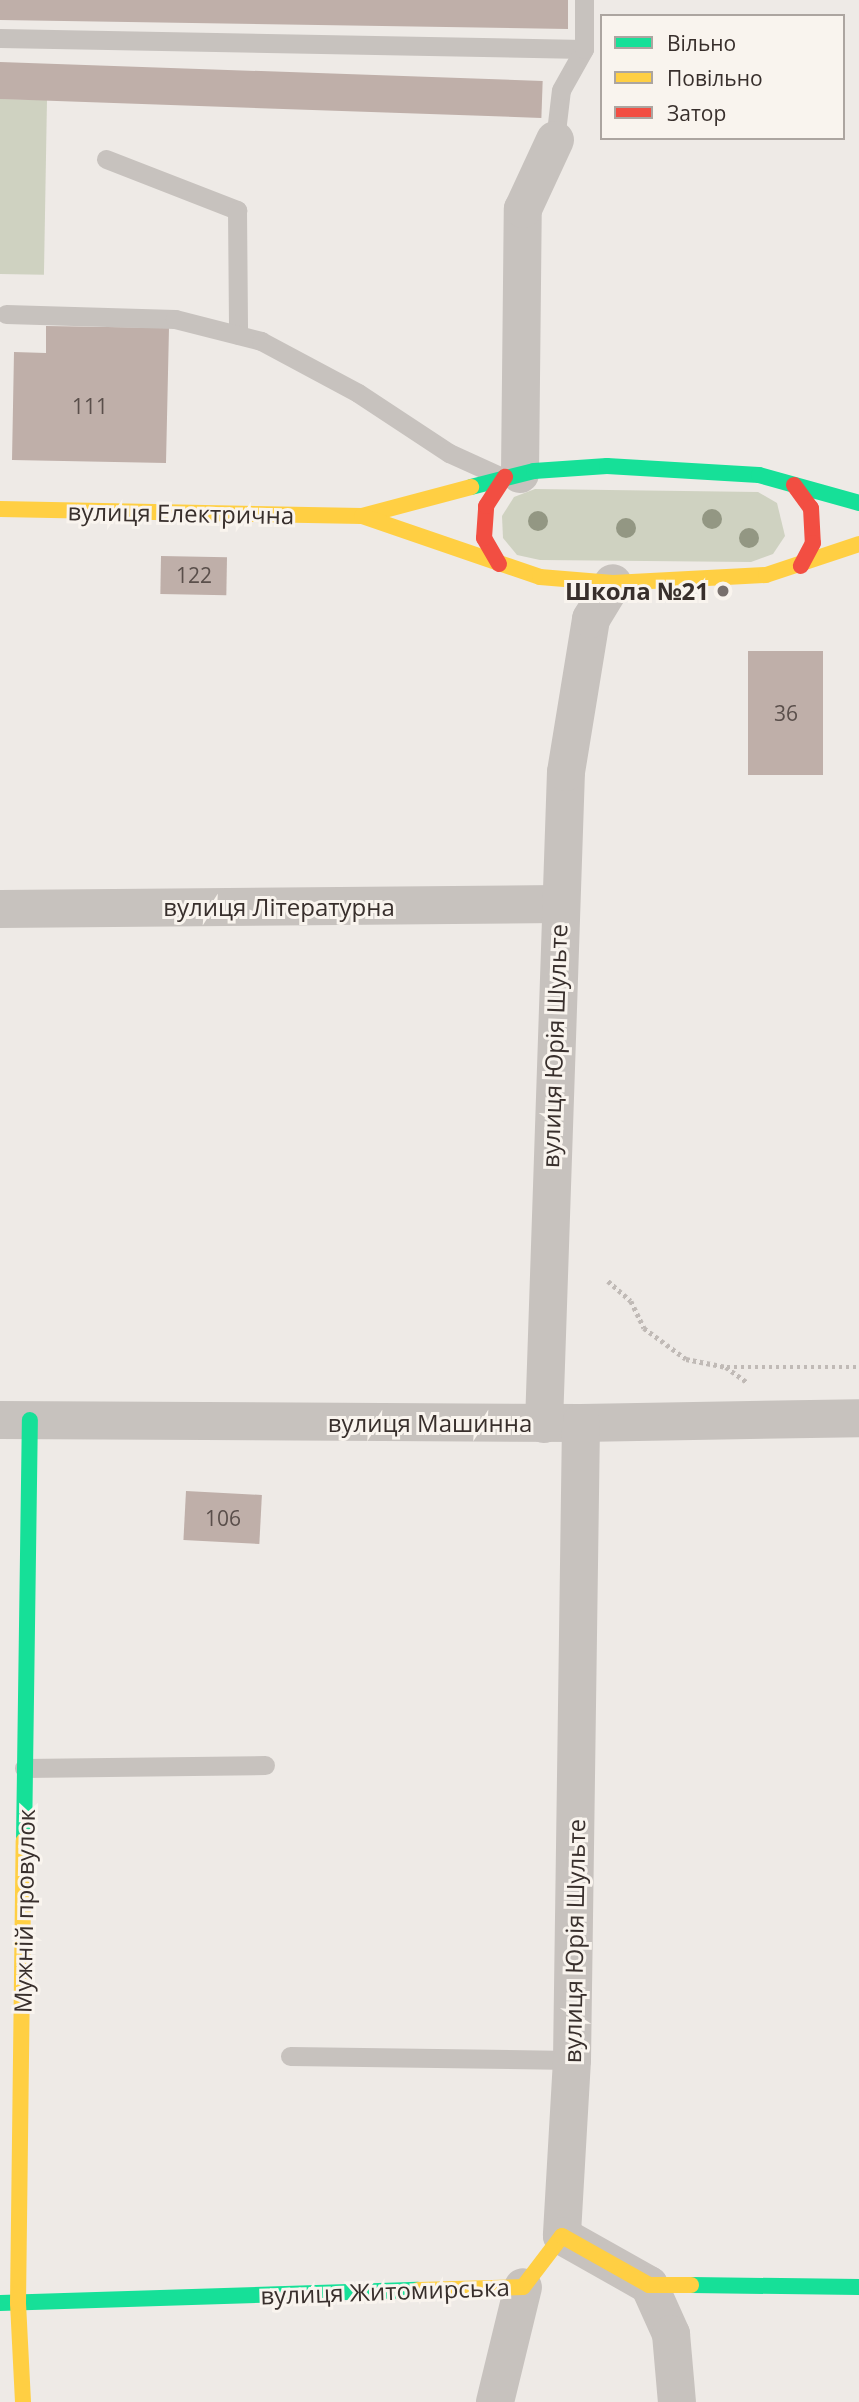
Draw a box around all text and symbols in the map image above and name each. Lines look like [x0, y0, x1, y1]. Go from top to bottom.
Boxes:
legend [600, 14, 845, 140]
text: Вільно [667, 29, 736, 57]
text: Повільно [667, 64, 763, 92]
text: Затор [667, 99, 726, 127]
house number: 111 [72, 393, 108, 419]
street label: вулиця Електрична [67, 497, 295, 529]
house number: 122 [176, 562, 212, 588]
place label: Школа №21 [565, 577, 709, 605]
marker: Школа №21 [715, 583, 731, 599]
house number: 36 [774, 700, 798, 726]
street label: вулиця Літературна [163, 893, 395, 921]
street label: вулиця Юрія Шульте [535, 923, 573, 1169]
street label: вулиця Машинна [328, 1409, 532, 1437]
house number: 106 [205, 1505, 241, 1531]
street label: Мужній провулок [8, 1809, 40, 2013]
street label: вулиця Юрія Шульте [557, 1819, 591, 2063]
street label: вулиця Житомирська [260, 2272, 510, 2310]

